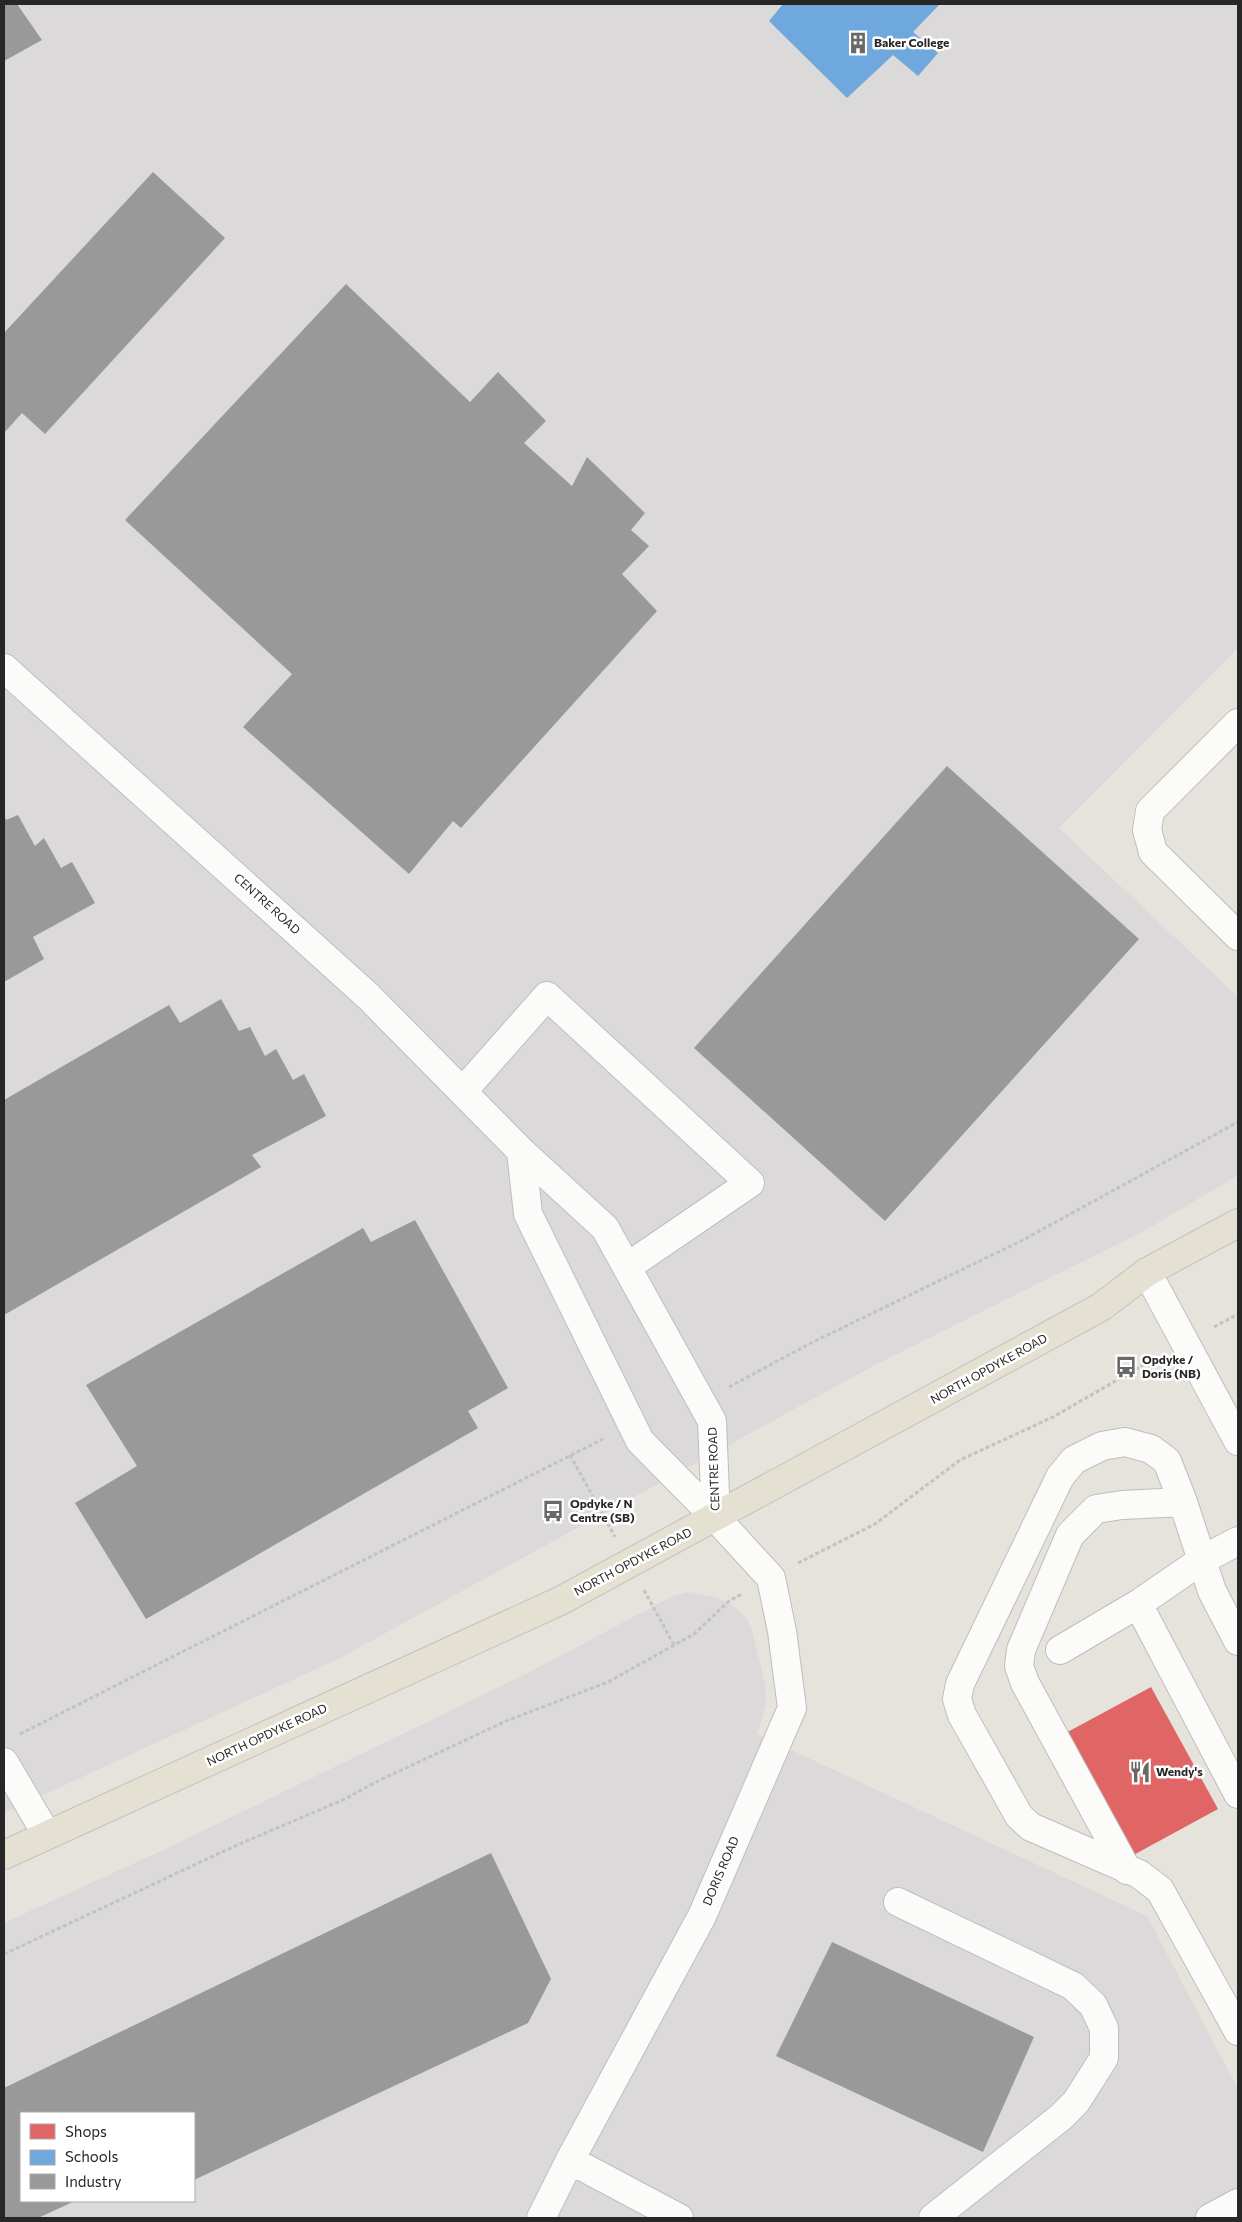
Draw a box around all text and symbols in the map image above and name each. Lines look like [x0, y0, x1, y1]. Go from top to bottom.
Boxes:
building icon: Baker College [845, 30, 871, 56]
place label: Baker College [874, 35, 949, 49]
street label: CENTRE ROAD [232, 870, 304, 937]
street label: NORTH OPDYKE ROAD [928, 1330, 1049, 1406]
place label: Opdyke / Doris (NB) [1142, 1352, 1201, 1380]
bus stop icon: Opdyke / Doris (NB) [1113, 1354, 1139, 1380]
street label: CENTRE ROAD [705, 1427, 721, 1511]
place label: Opdyke / N Centre (SB) [570, 1496, 635, 1524]
bus stop icon: Opdyke / N Centre (SB) [540, 1498, 566, 1524]
street label: NORTH OPDYKE ROAD [571, 1524, 694, 1598]
street label: NORTH OPDYKE ROAD [204, 1700, 329, 1768]
restaurant icon: Wendy's [1127, 1759, 1153, 1785]
place label: Wendy's [1156, 1764, 1203, 1778]
street label: DORIS ROAD [699, 1834, 741, 1907]
legend [20, 2112, 195, 2202]
text: Shops [65, 2122, 107, 2140]
text: Schools [65, 2147, 119, 2165]
text: Industry [65, 2172, 122, 2190]

